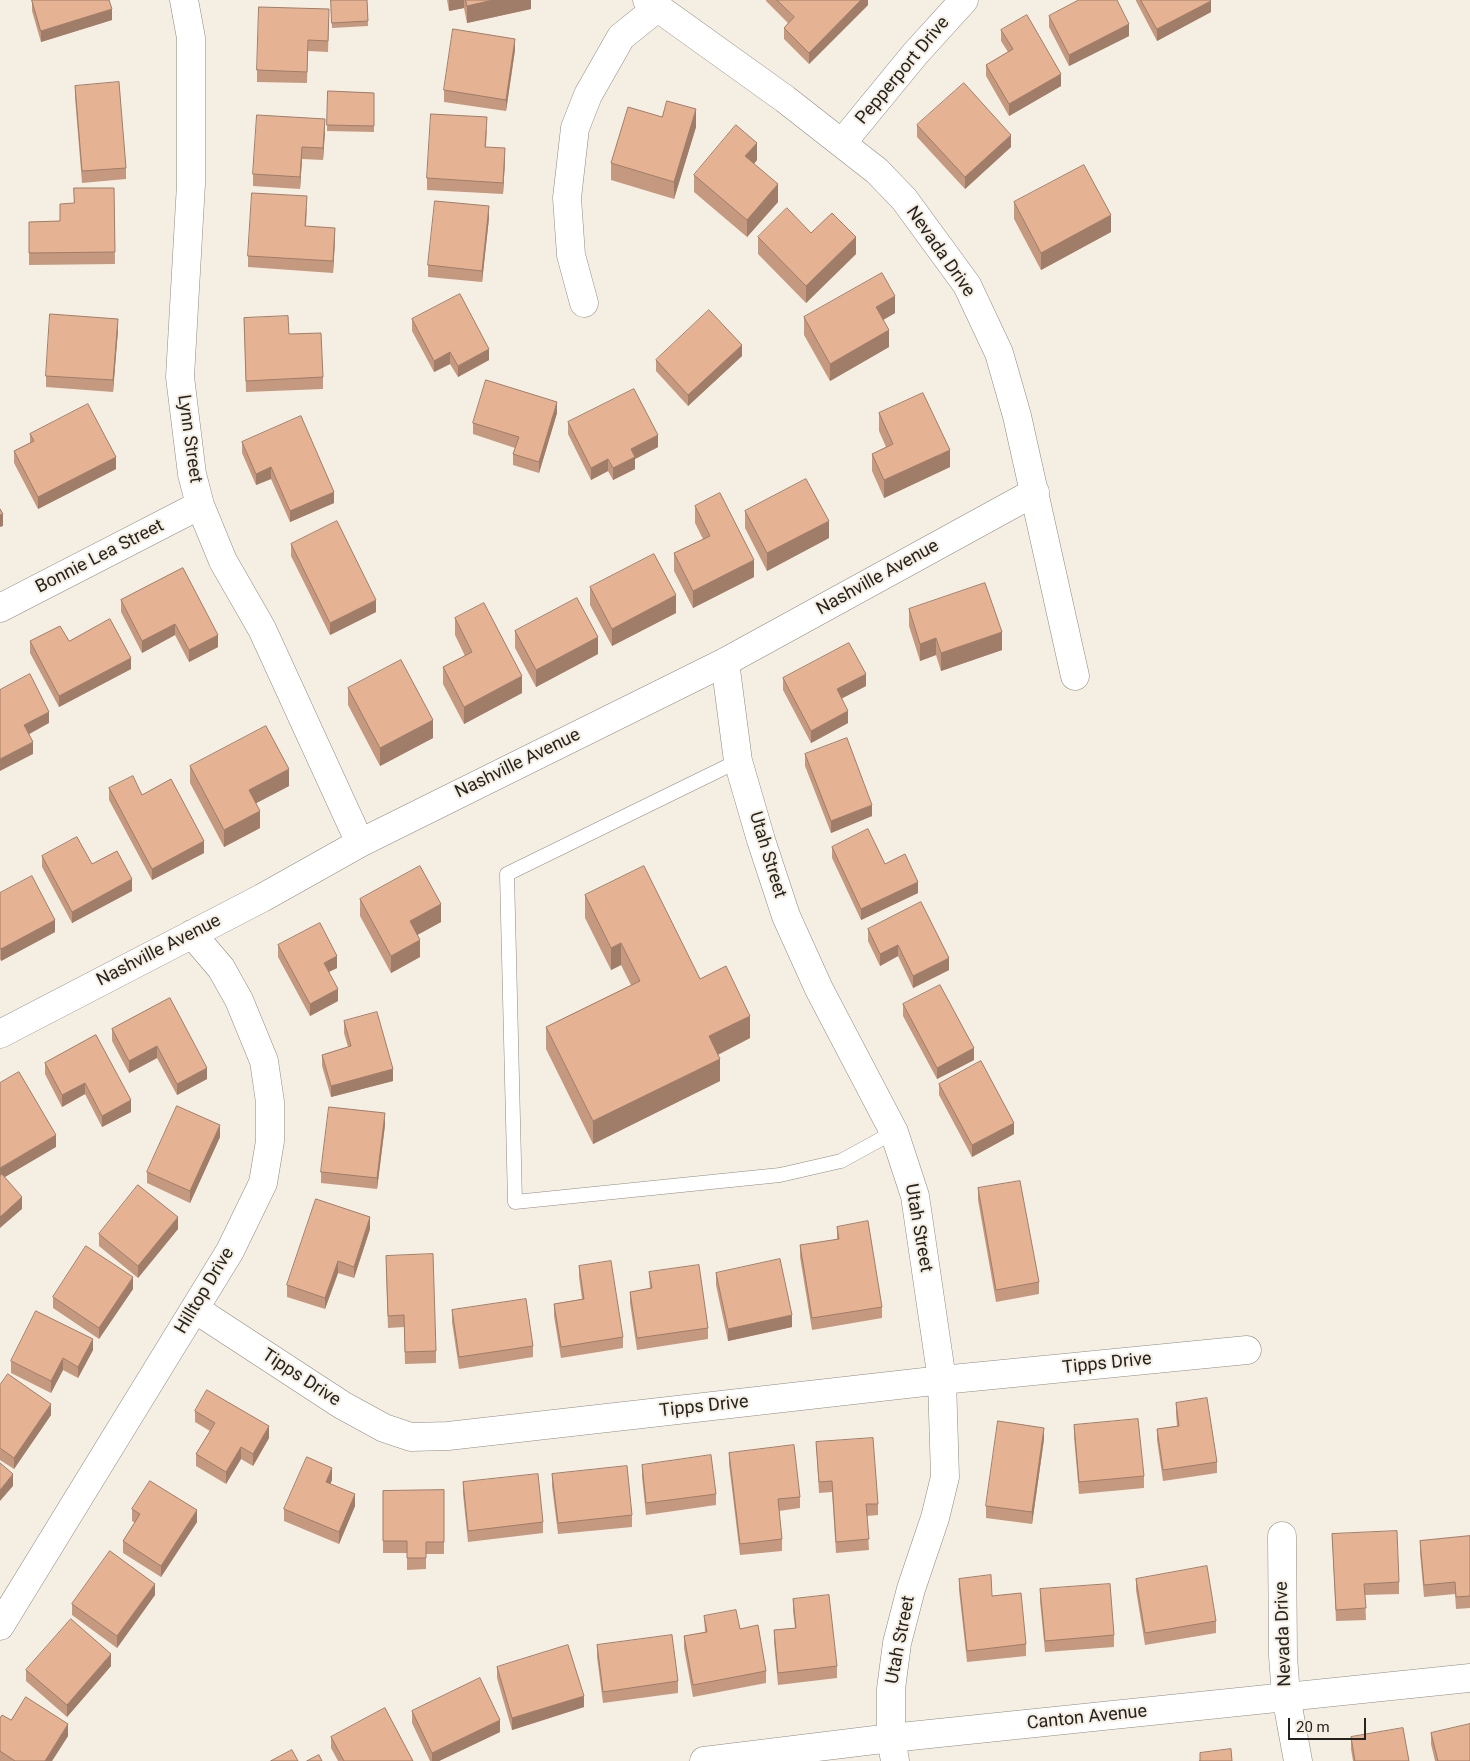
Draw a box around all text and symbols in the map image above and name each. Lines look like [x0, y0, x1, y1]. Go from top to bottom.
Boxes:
street label: Pepperport Drive [852, 13, 954, 129]
street label: Nevada Drive [901, 203, 979, 301]
street label: Lynn Street [172, 393, 206, 485]
street label: Bonnie Lea Street [32, 515, 168, 599]
street label: Nashville Avenue [813, 535, 943, 621]
street label: Nashville Avenue [452, 724, 584, 804]
street label: Utah Street [744, 809, 790, 901]
street label: Nashville Avenue [93, 910, 225, 992]
street label: Utah Street [900, 1182, 936, 1274]
street label: Hilltop Drive [171, 1244, 239, 1338]
street label: Tipps Drive [258, 1345, 344, 1411]
street label: Tipps Drive [1061, 1349, 1153, 1379]
street label: Tipps Drive [658, 1392, 750, 1422]
street label: Nevada Drive [1271, 1581, 1297, 1687]
street label: Utah Street [882, 1594, 920, 1686]
street label: Canton Avenue [1026, 1701, 1148, 1735]
scale bar [1290, 1708, 1368, 1740]
text: 20 m [1296, 1718, 1330, 1736]

